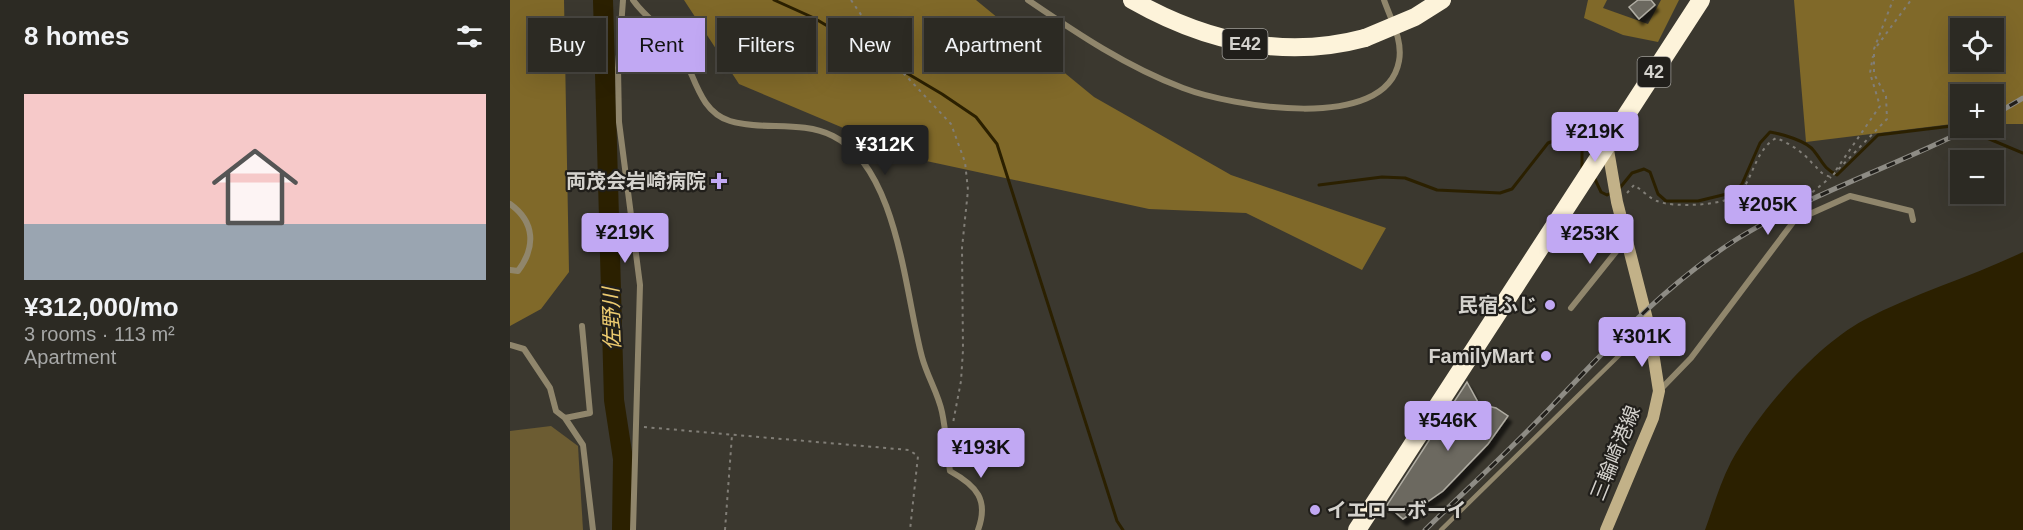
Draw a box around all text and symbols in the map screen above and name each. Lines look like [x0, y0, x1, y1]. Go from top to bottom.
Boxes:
chip: Buy [528, 18, 606, 72]
chip: Rent [618, 18, 705, 72]
chip: Filters [717, 18, 816, 72]
chip: New [828, 18, 912, 72]
chip: Apartment [924, 18, 1063, 72]
map controls [1950, 18, 2004, 204]
button: locate [1950, 18, 2004, 72]
icon: filters [453, 20, 486, 53]
text: 8 homes [24, 21, 130, 51]
road number: E42 [1222, 29, 1268, 59]
road number: 42 [1638, 57, 1670, 87]
button: + [1950, 84, 2004, 138]
pin: ¥219K [1553, 112, 1637, 163]
text: ¥219K [1566, 120, 1624, 142]
pin: ¥312K [843, 125, 927, 176]
icon: home [201, 133, 309, 241]
text: ¥312K [856, 133, 914, 155]
button: − [1950, 150, 2004, 204]
place label: 両茂会岩崎病院 [566, 170, 706, 192]
marker: 両茂会岩崎病院 [710, 172, 728, 190]
pin: ¥205K [1726, 185, 1810, 236]
text: ¥205K [1739, 193, 1797, 215]
pin: ¥219K [583, 213, 667, 264]
pin: ¥253K [1548, 214, 1632, 265]
text: ¥219K [596, 221, 654, 243]
text: ¥253K [1561, 222, 1619, 244]
water label: 佐野川 [599, 285, 624, 351]
text: ¥312,000/mo [24, 292, 179, 322]
place label: 民宿ふじ [1458, 294, 1538, 316]
marker: 民宿ふじ [1543, 298, 1557, 312]
pin: ¥301K [1600, 317, 1684, 368]
text: 3 rooms · 113 m² [24, 323, 175, 345]
text: ¥301K [1613, 325, 1671, 347]
place label: FamilyMart [1428, 345, 1534, 367]
text: Apartment [24, 346, 116, 368]
marker: FamilyMart [1539, 349, 1553, 363]
pin: ¥546K [1406, 401, 1490, 452]
street label: 三輪崎港線 [1586, 403, 1644, 503]
text: ¥546K [1419, 409, 1477, 431]
pin: ¥193K [939, 428, 1023, 479]
text: ¥193K [952, 436, 1010, 458]
place label: イエローボーイ [1327, 499, 1467, 521]
marker: イエローボーイ [1308, 503, 1322, 517]

